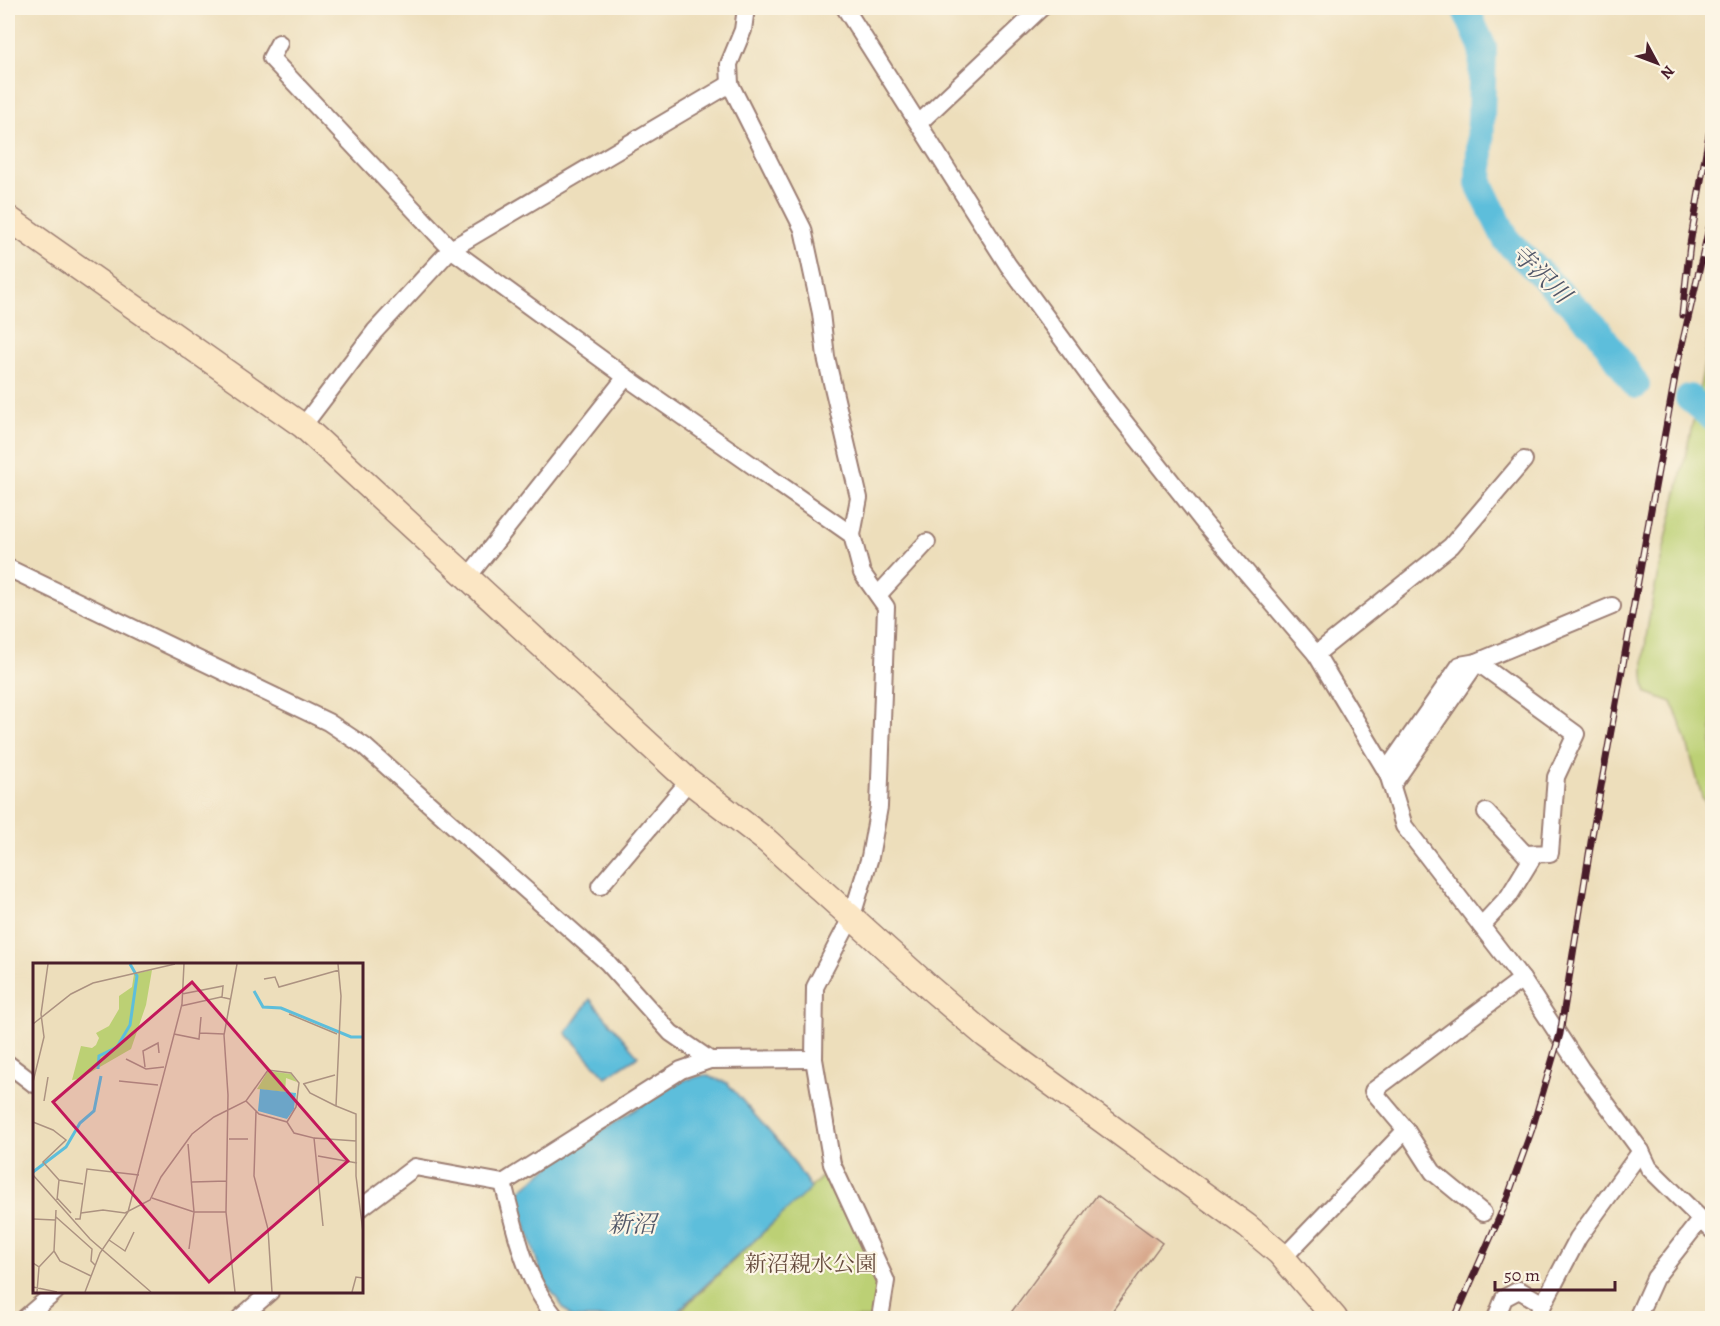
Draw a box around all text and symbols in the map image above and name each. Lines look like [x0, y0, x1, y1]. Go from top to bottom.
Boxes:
north arrow [1627, 33, 1687, 93]
text: N [1655, 61, 1680, 84]
water label: 寺沢川 [1504, 237, 1580, 313]
inset map [33, 963, 363, 1293]
water label: 新沼 [608, 1208, 660, 1240]
park label: 新沼親水公園 [745, 1249, 877, 1279]
scale bar [1495, 1254, 1615, 1292]
text: 50 m [1504, 1263, 1540, 1287]

